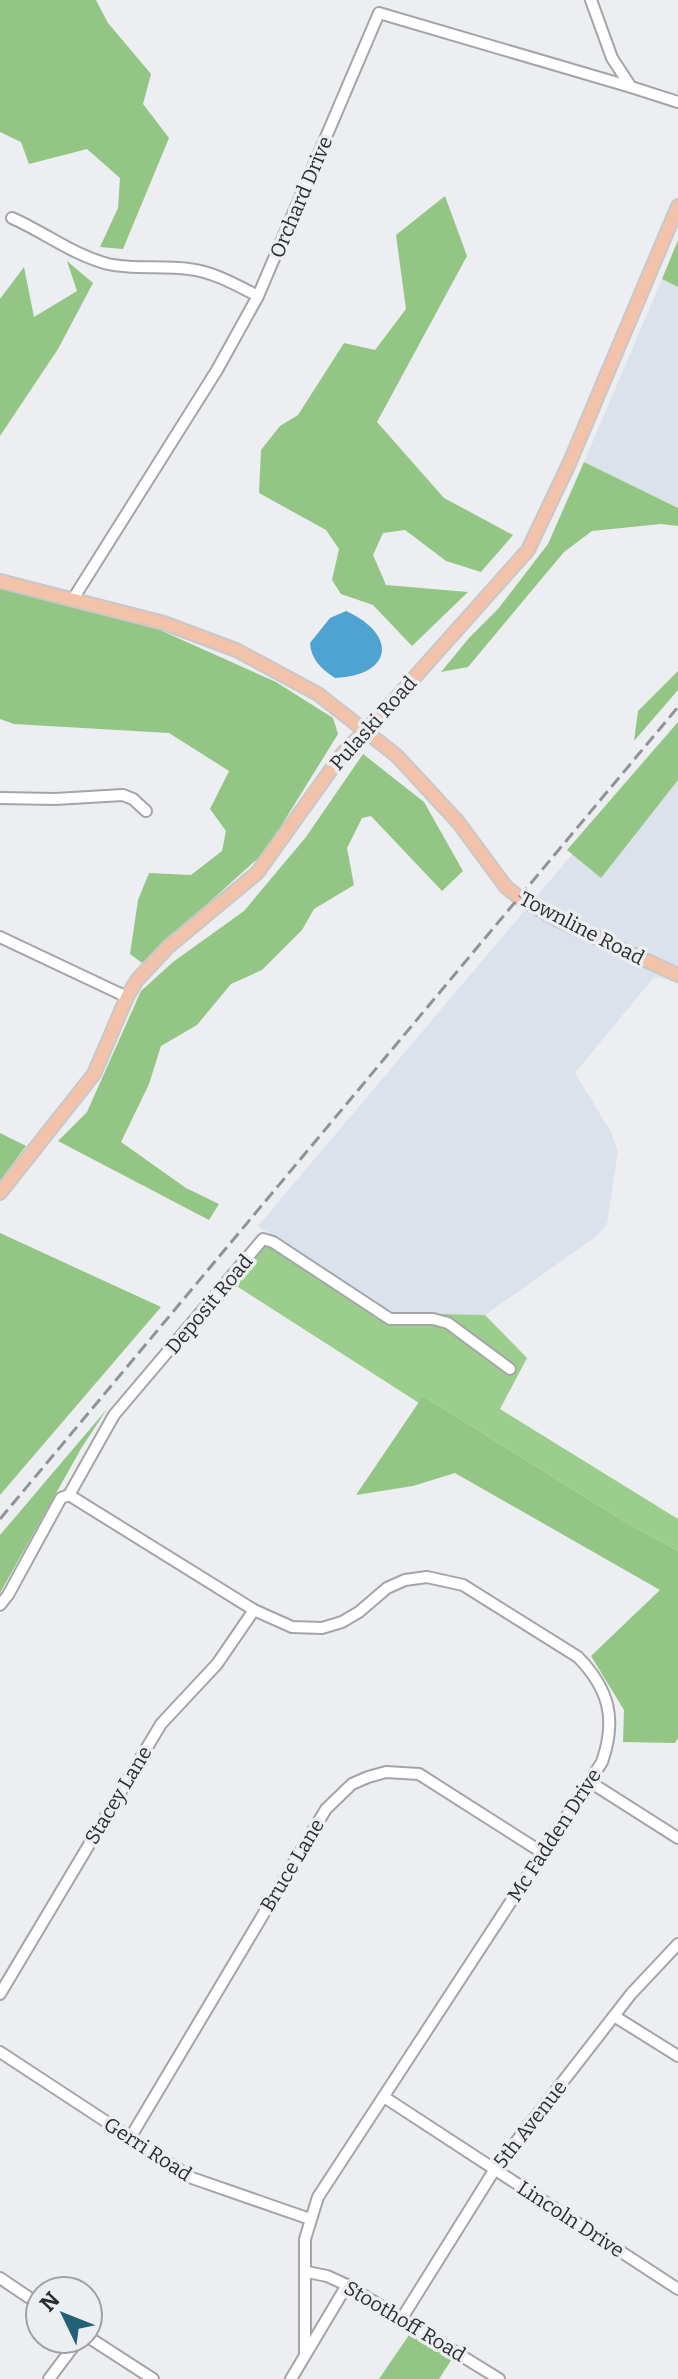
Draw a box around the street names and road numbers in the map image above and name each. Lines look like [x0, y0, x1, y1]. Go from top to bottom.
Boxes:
street label: Orchard Drive [265, 133, 337, 261]
street label: Pulaski Road [325, 671, 422, 775]
street label: Townline Road [516, 886, 648, 970]
street label: Deposit Road [160, 1249, 258, 1359]
street label: Stacey Lane [79, 1742, 157, 1848]
street label: Mc Fadden Drive [502, 1764, 606, 1906]
street label: Bruce Lane [255, 1814, 329, 1916]
street label: 5th Avenue [488, 2075, 572, 2173]
street label: Gerri Road [100, 2112, 196, 2186]
street label: Lincoln Drive [513, 2176, 629, 2262]
street label: Stoothoff Road [340, 2275, 470, 2367]

